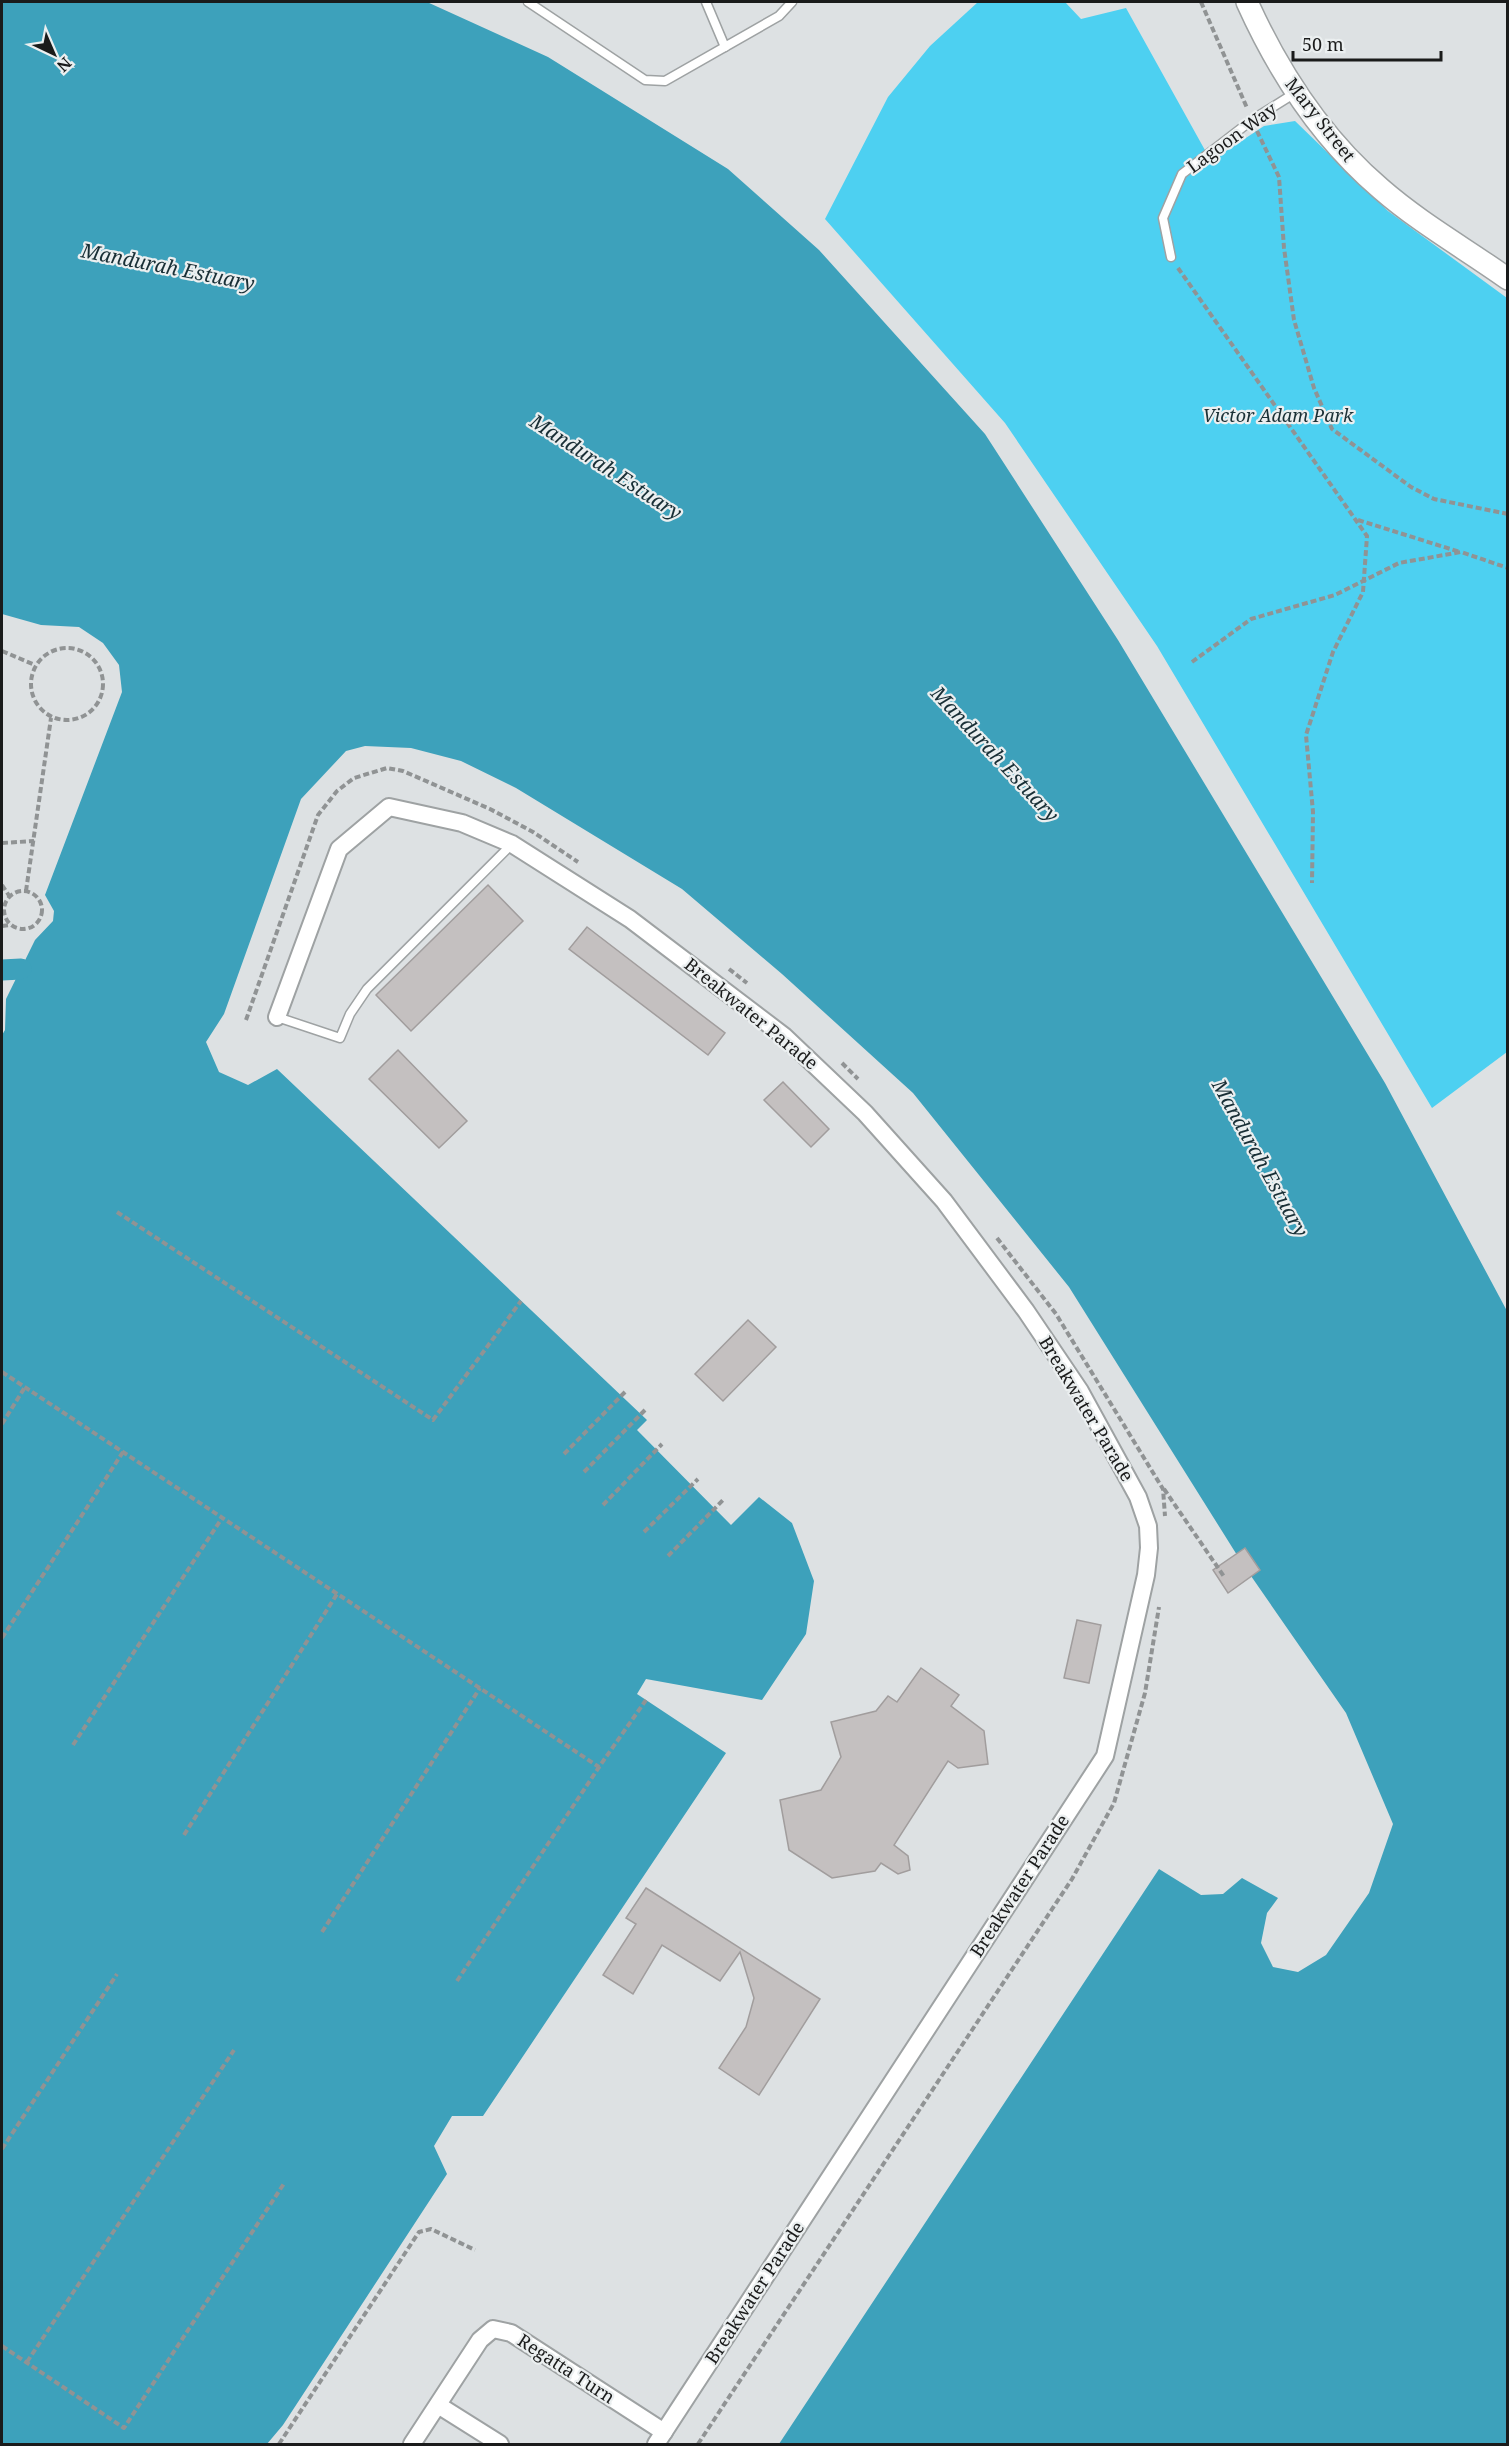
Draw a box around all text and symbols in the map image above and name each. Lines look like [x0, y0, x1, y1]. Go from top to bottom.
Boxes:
north arrow [24, 24, 84, 84]
scale bar [1293, 24, 1442, 62]
text: 50 m [1302, 32, 1344, 56]
text: N [52, 52, 77, 77]
street label: Mary Street [1280, 72, 1361, 166]
street label: Lagoon Way [1182, 96, 1282, 178]
water label: Mandurah Estuary [78, 236, 257, 297]
park label: Victor Adam Park [1203, 403, 1354, 427]
water label: Mandurah Estuary [524, 407, 688, 526]
water label: Mandurah Estuary [925, 679, 1065, 827]
street label: Breakwater Parade [680, 952, 823, 1075]
water label: Mandurah Estuary [1205, 1073, 1315, 1241]
street label: Breakwater Parade [1034, 1331, 1140, 1485]
street label: Breakwater Parade [964, 1810, 1074, 1961]
street label: Breakwater Parade [699, 2217, 809, 2368]
street label: Regatta Turn [513, 2328, 620, 2409]

